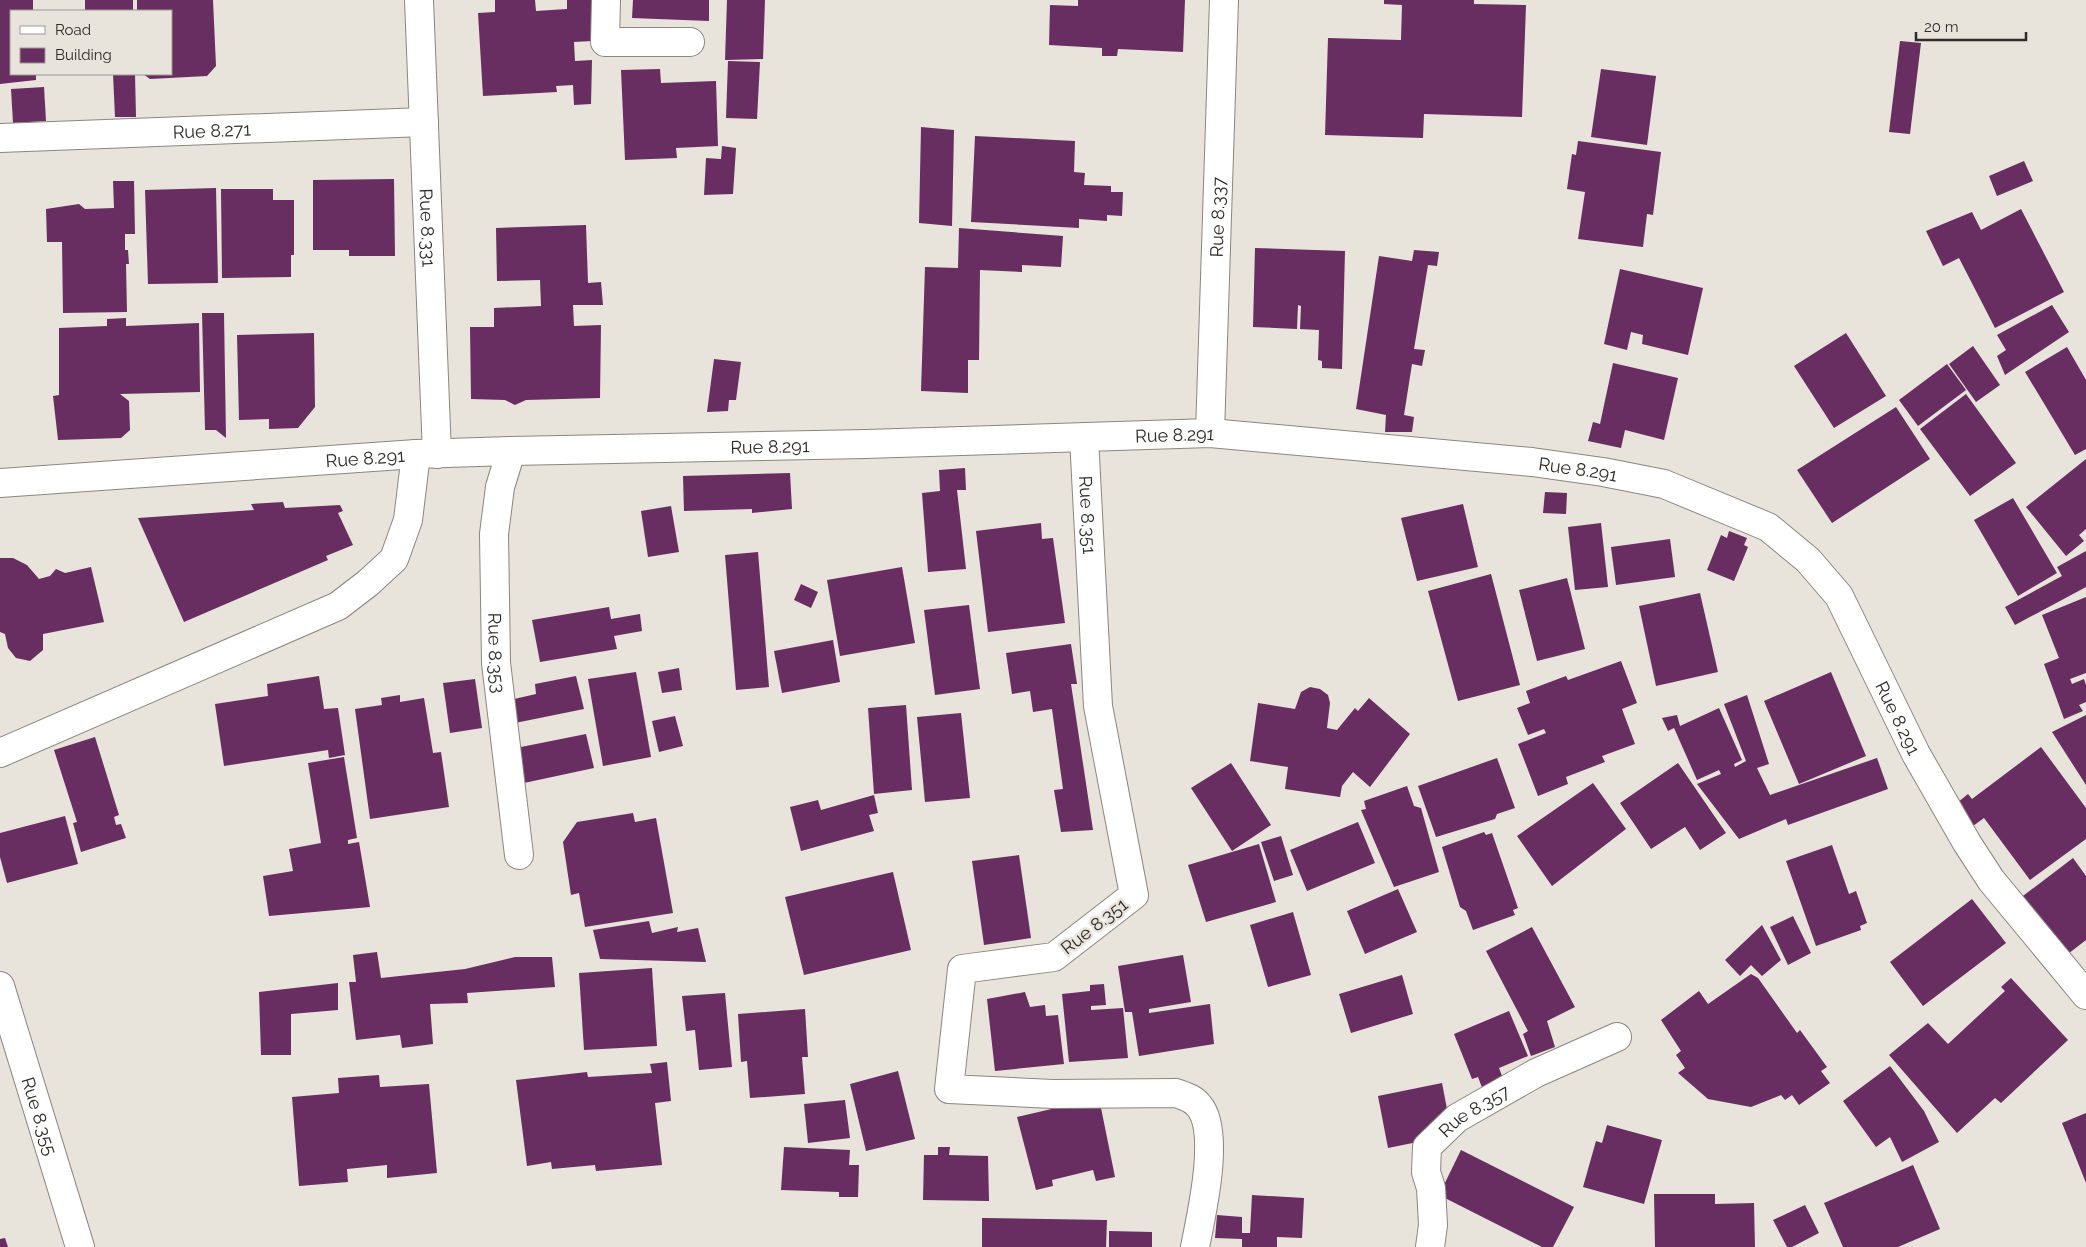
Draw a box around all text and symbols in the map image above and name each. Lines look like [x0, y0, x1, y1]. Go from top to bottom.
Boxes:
legend [10, 10, 172, 75]
scale bar [1916, 10, 2026, 42]
text: 20 m [1924, 18, 1959, 36]
text: Road [55, 21, 91, 39]
text: Building [55, 46, 112, 64]
street label: Rue 8.271 [172, 118, 252, 142]
street label: Rue 8.337 [1205, 176, 1229, 258]
street label: Rue 8.331 [416, 188, 440, 268]
street label: Rue 8.291 [1135, 422, 1216, 446]
street label: Rue 8.291 [730, 435, 810, 457]
street label: Rue 8.291 [325, 444, 406, 471]
street label: Rue 8.291 [1537, 453, 1619, 485]
street label: Rue 8.351 [1076, 475, 1101, 555]
street label: Rue 8.353 [485, 612, 510, 694]
street label: Rue 8.291 [1872, 678, 1925, 758]
street label: Rue 8.351 [1057, 893, 1132, 958]
street label: Rue 8.355 [18, 1074, 62, 1158]
street label: Rue 8.357 [1434, 1080, 1513, 1141]

